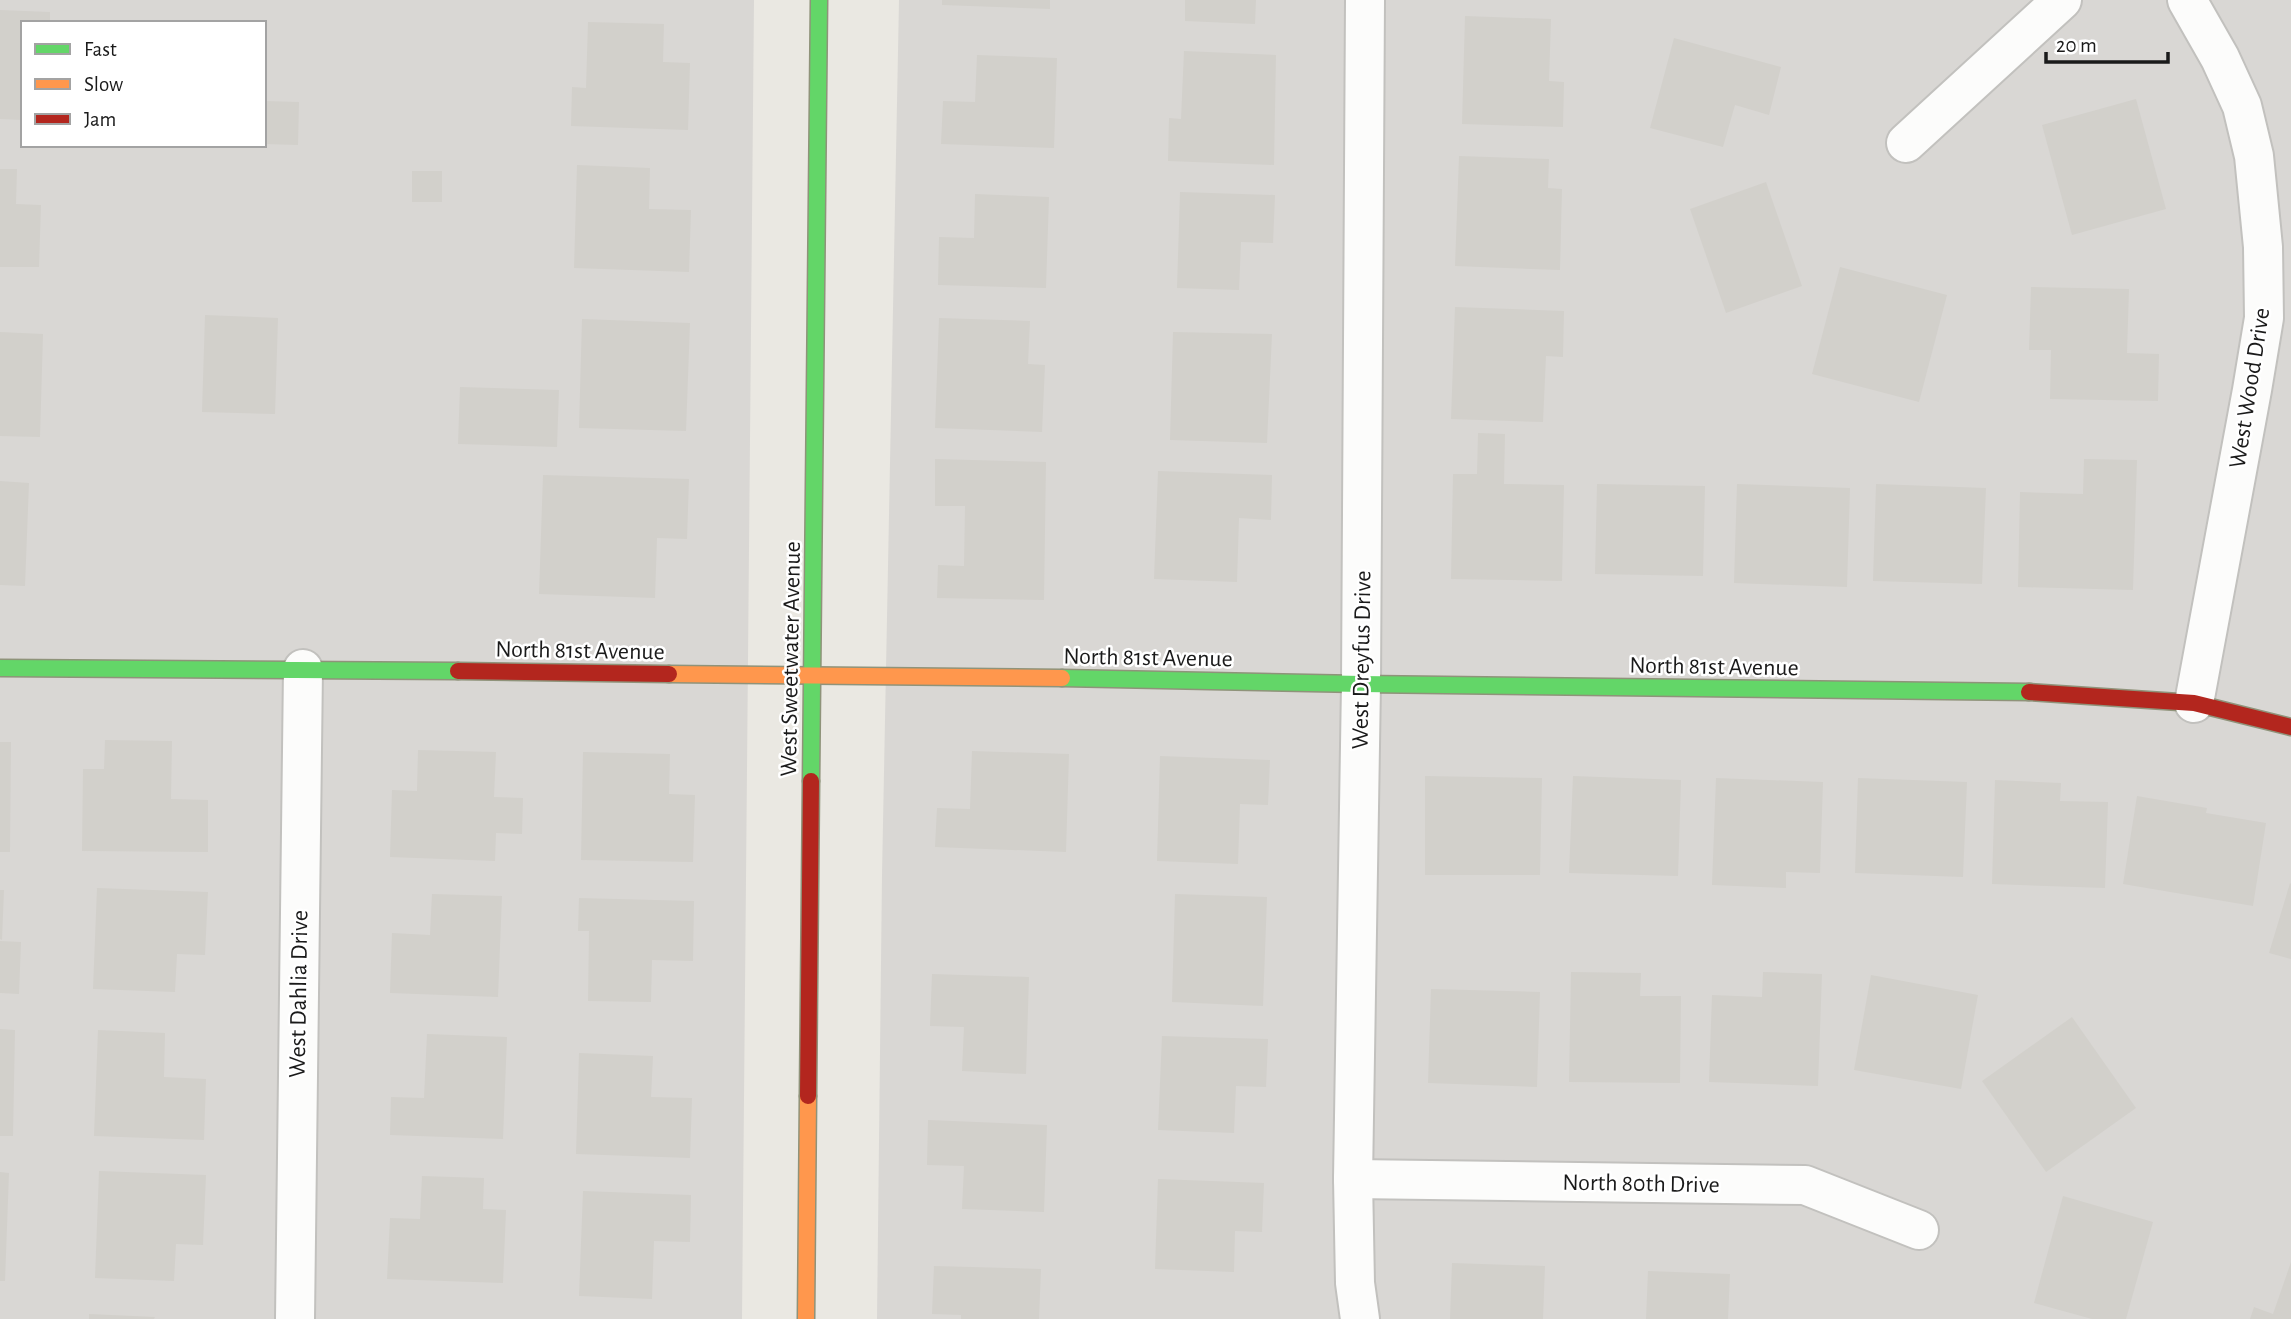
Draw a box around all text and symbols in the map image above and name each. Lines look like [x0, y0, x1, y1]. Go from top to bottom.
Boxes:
legend [21, 21, 266, 147]
scale bar [2046, 21, 2168, 65]
text: 20 m [2056, 35, 2097, 56]
text: Fast [84, 39, 117, 60]
text: Slow [84, 74, 123, 95]
text: Jam [84, 109, 116, 130]
street label: West Wood Drive [2225, 306, 2275, 470]
street label: West Sweetwater Avenue [777, 541, 805, 777]
street label: West Dreyfus Drive [1348, 570, 1376, 750]
street label: North 81st Avenue [495, 638, 665, 664]
street label: North 81st Avenue [1063, 645, 1233, 671]
street label: North 81st Avenue [1629, 654, 1799, 680]
street label: West Dahlia Drive [286, 910, 312, 1078]
street label: North 80th Drive [1562, 1171, 1720, 1197]

